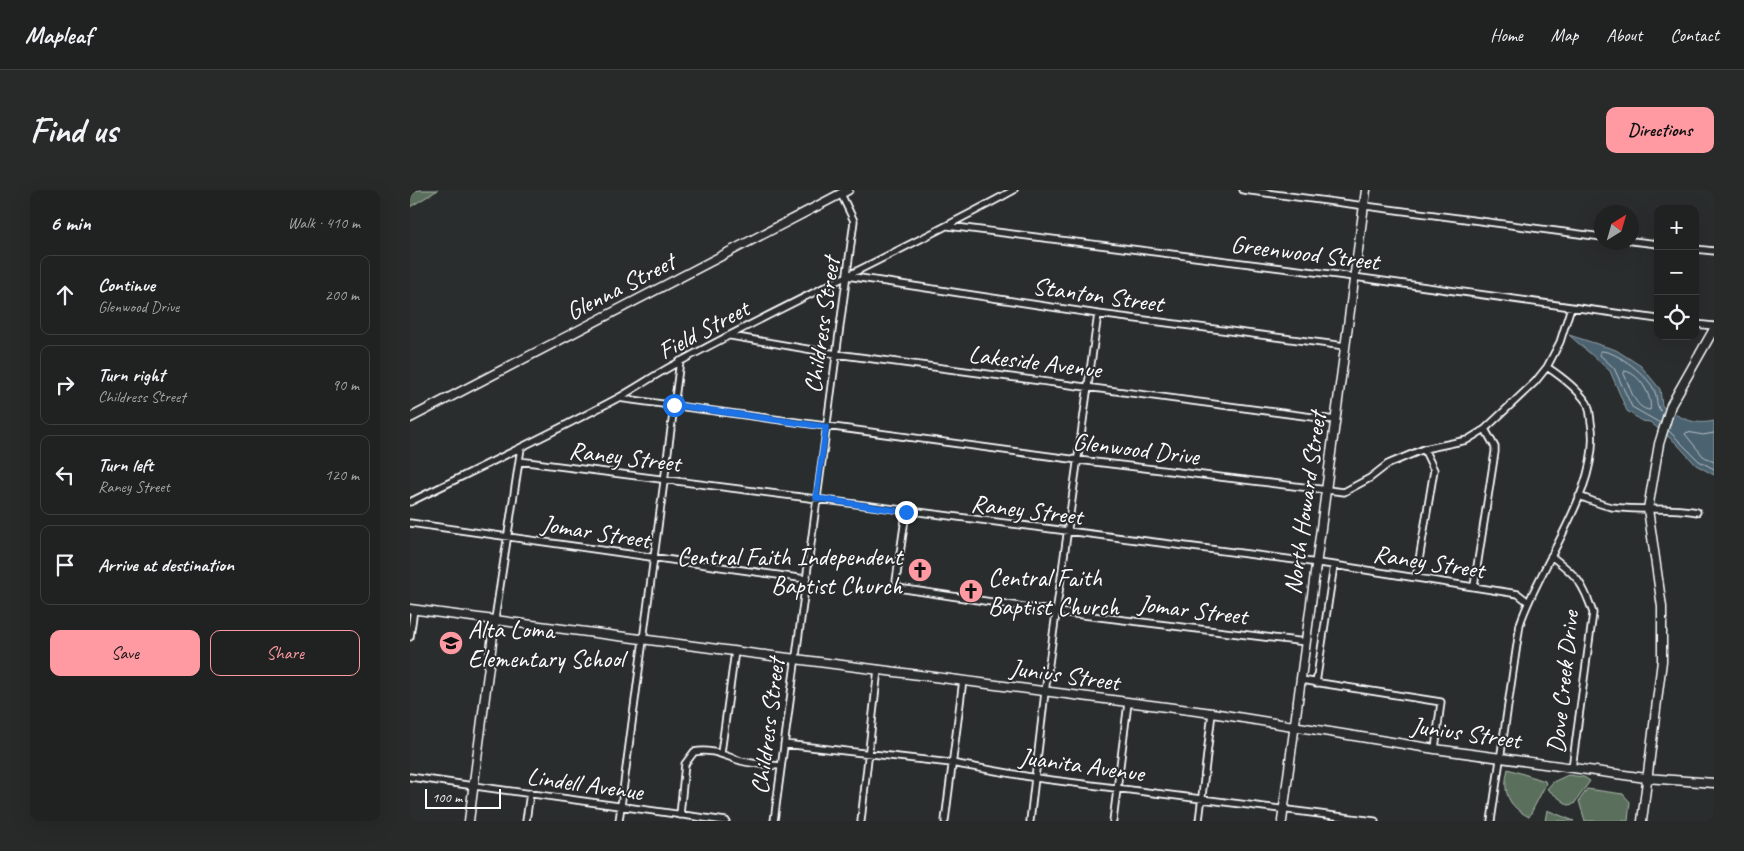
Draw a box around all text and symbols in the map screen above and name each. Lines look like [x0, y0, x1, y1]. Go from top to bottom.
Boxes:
text: Mapleaf [25, 20, 92, 50]
text: Home [1490, 24, 1523, 46]
text: Map [1551, 24, 1578, 46]
text: About [1606, 24, 1642, 46]
text: Contact [1670, 24, 1719, 46]
button: Directions [1606, 107, 1714, 153]
text: Find us [30, 108, 117, 153]
north arrow [1594, 205, 1639, 250]
map controls [1654, 205, 1699, 340]
button: + [1654, 205, 1699, 250]
text: 6 min [50, 210, 91, 236]
text: Walk · 410 m [288, 213, 360, 233]
street label: Greenwood Street [1229, 228, 1384, 278]
street label: Glenna Street [561, 244, 684, 328]
button: − [1654, 250, 1699, 295]
street label: Childress Street [797, 251, 848, 395]
street label: Stanton Street [1031, 270, 1168, 320]
text: Continue [98, 273, 155, 297]
icon: ahead [51, 281, 79, 309]
text: 200 m [325, 285, 359, 305]
street label: Field Street [652, 291, 757, 367]
button: locate [1654, 295, 1699, 340]
text: Glenwood Drive [98, 297, 179, 317]
street label: Lakeside Avenue [967, 338, 1105, 386]
text: Turn right [98, 363, 165, 387]
icon: right [51, 371, 79, 399]
text: 90 m [332, 375, 359, 395]
text: Childress Street [98, 387, 186, 407]
route start [663, 394, 686, 417]
street label: North Howard Street [1276, 406, 1334, 596]
street label: Glenwood Drive [1071, 425, 1203, 473]
street label: Raney Street [567, 434, 685, 480]
text: Turn left [98, 453, 153, 477]
icon: left [51, 461, 79, 489]
text: 120 m [325, 465, 359, 485]
text: Raney Street [98, 477, 170, 497]
street label: Raney Street [969, 487, 1087, 533]
route end [895, 501, 918, 524]
street label: Jomar Street [538, 507, 655, 557]
street label: Raney Street [1371, 537, 1489, 587]
place label: Central Faith Independent Baptist Church [677, 541, 905, 602]
icon: arrive [51, 551, 79, 579]
text: Arrive at destination [98, 553, 234, 577]
church icon: Central Faith Independent Baptist Church [907, 557, 933, 583]
place label: Central Faith Baptist Church [988, 562, 1120, 623]
church icon: Central Faith Baptist Church [958, 578, 984, 604]
street label: Jomar Street [1136, 587, 1252, 633]
street label: Dove Creek Drive [1540, 607, 1587, 755]
place label: Alta Loma Elementary School [468, 614, 629, 675]
button: Save [50, 630, 200, 676]
button: Share [210, 630, 360, 676]
school or university icon: Alta Loma Elementary School [438, 630, 464, 656]
street label: Junius Street [1007, 651, 1124, 699]
street label: Childress Street [744, 653, 793, 796]
street label: Junius Street [1408, 709, 1525, 757]
street label: Juanita Avenue [1017, 740, 1148, 790]
street label: Lindell Avenue [525, 760, 647, 808]
scale bar [425, 786, 501, 809]
text: 100 m [432, 789, 462, 806]

